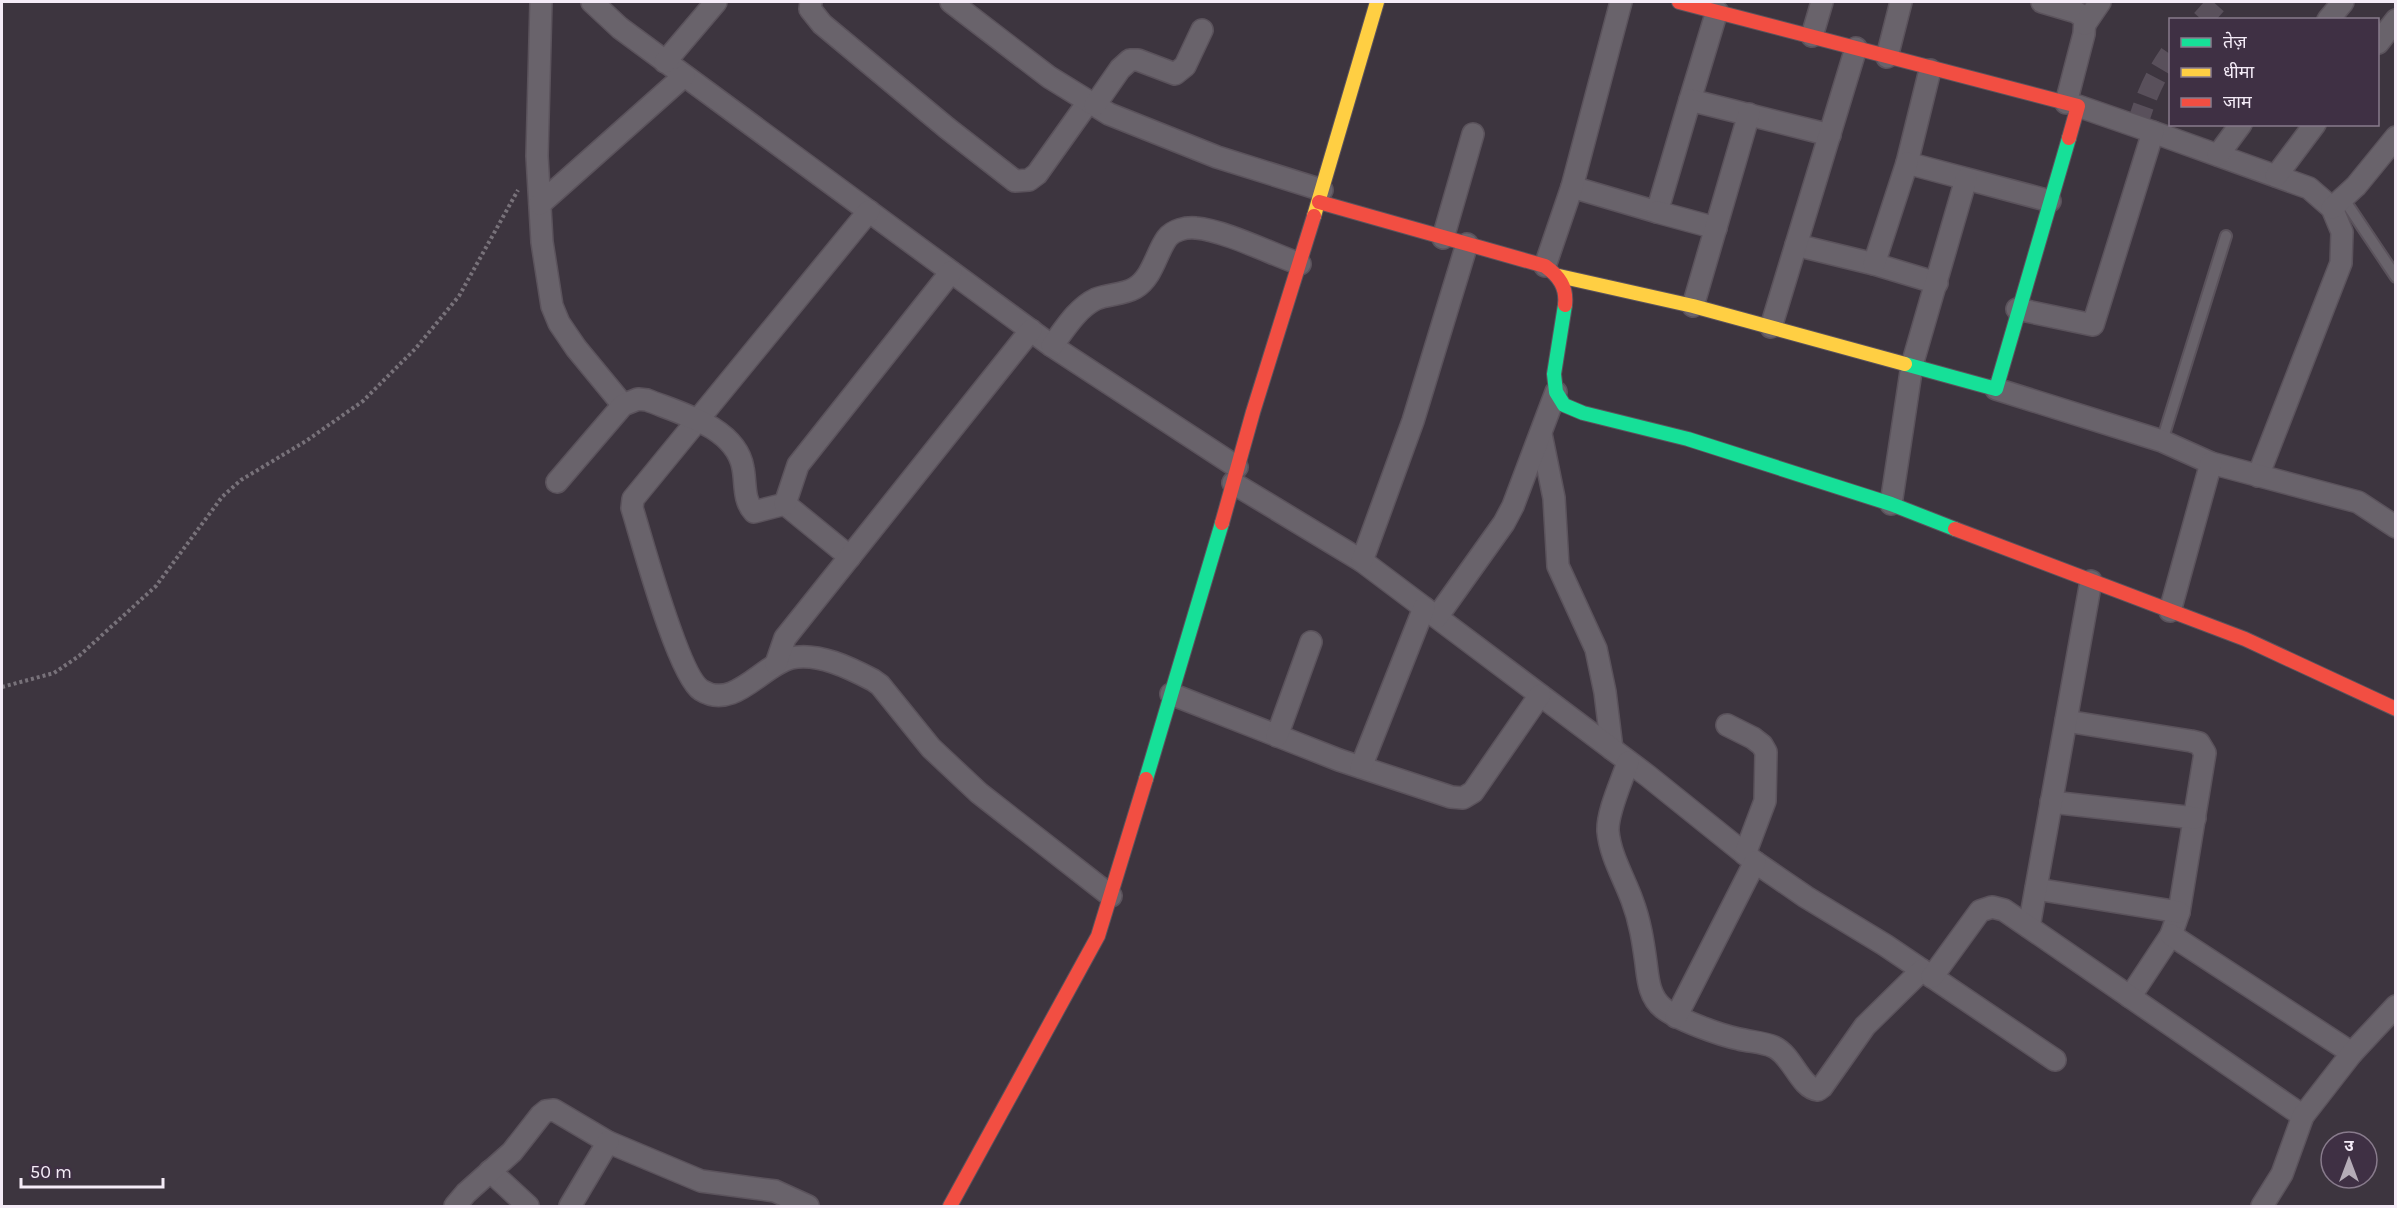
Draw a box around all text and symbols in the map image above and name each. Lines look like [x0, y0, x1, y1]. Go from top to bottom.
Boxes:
legend [2169, 18, 2379, 126]
text: तेज़ [2223, 31, 2247, 53]
text: धीमा [2223, 61, 2254, 83]
text: जाम [2223, 91, 2253, 113]
north arrow [2319, 1130, 2379, 1190]
text: उ [2344, 1136, 2354, 1155]
scale bar [21, 1151, 164, 1189]
text: 50 m [30, 1161, 72, 1183]

